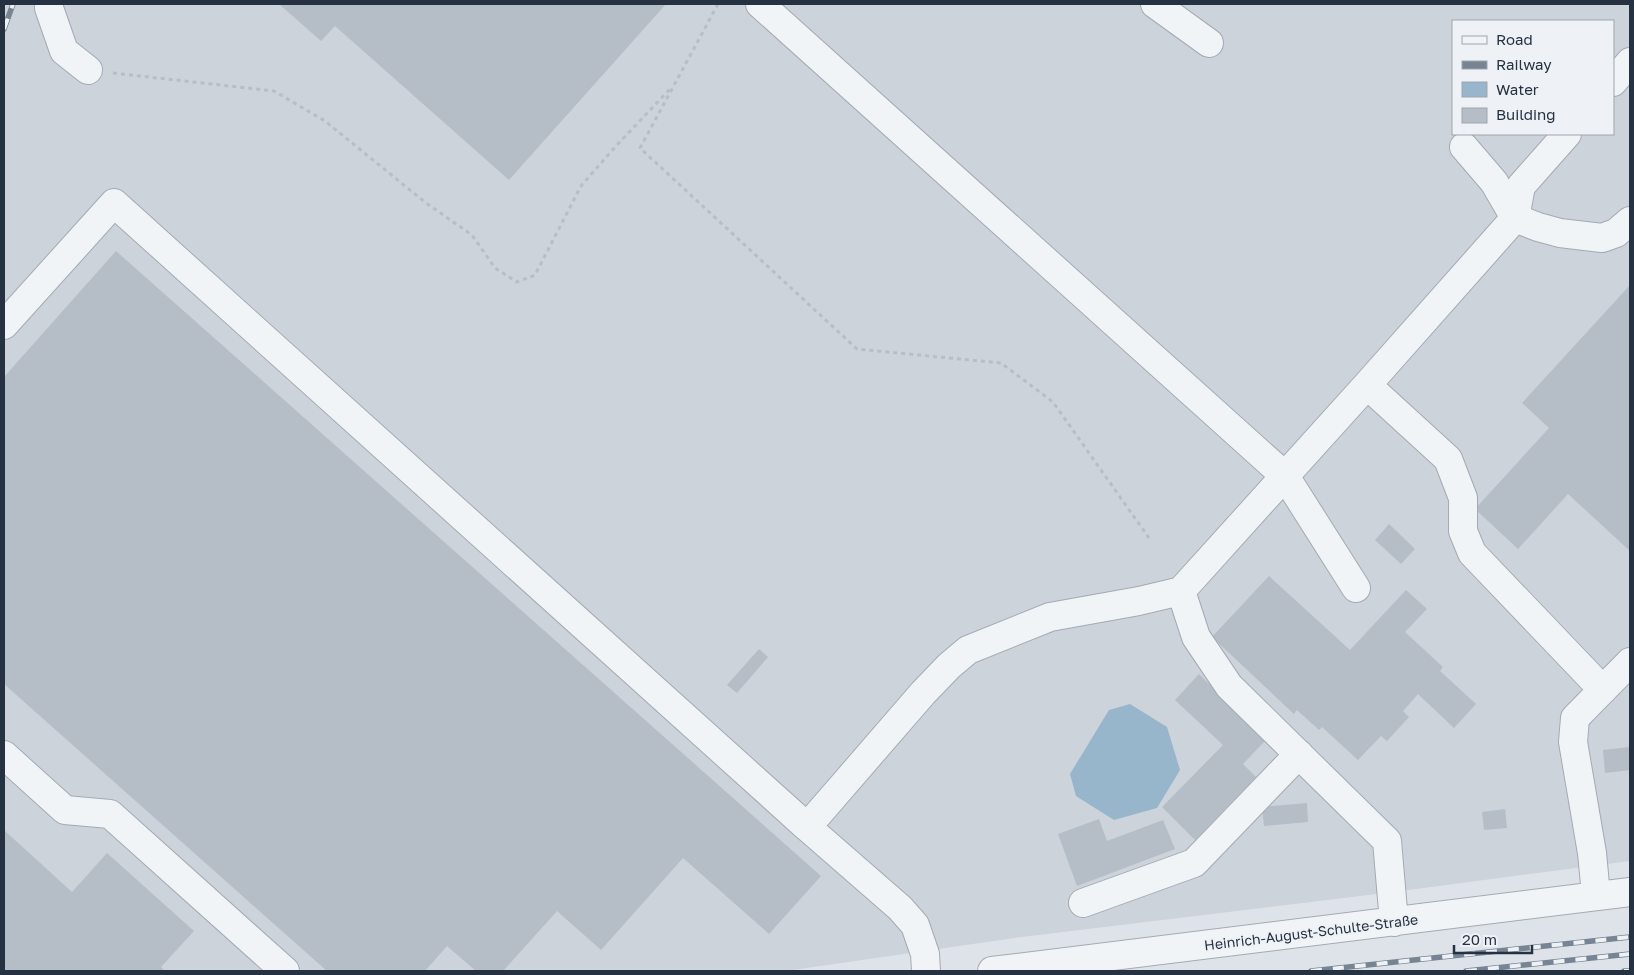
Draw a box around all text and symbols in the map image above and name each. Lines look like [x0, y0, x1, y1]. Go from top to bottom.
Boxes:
legend [1452, 20, 1614, 135]
text: Road [1496, 30, 1533, 48]
text: Railway [1496, 55, 1552, 73]
text: Water [1496, 80, 1539, 98]
text: Building [1496, 105, 1556, 123]
street label: Heinrich-August-Schulte-Straße [1203, 910, 1419, 954]
scale bar [1454, 922, 1532, 954]
text: 20 m [1462, 930, 1497, 948]

